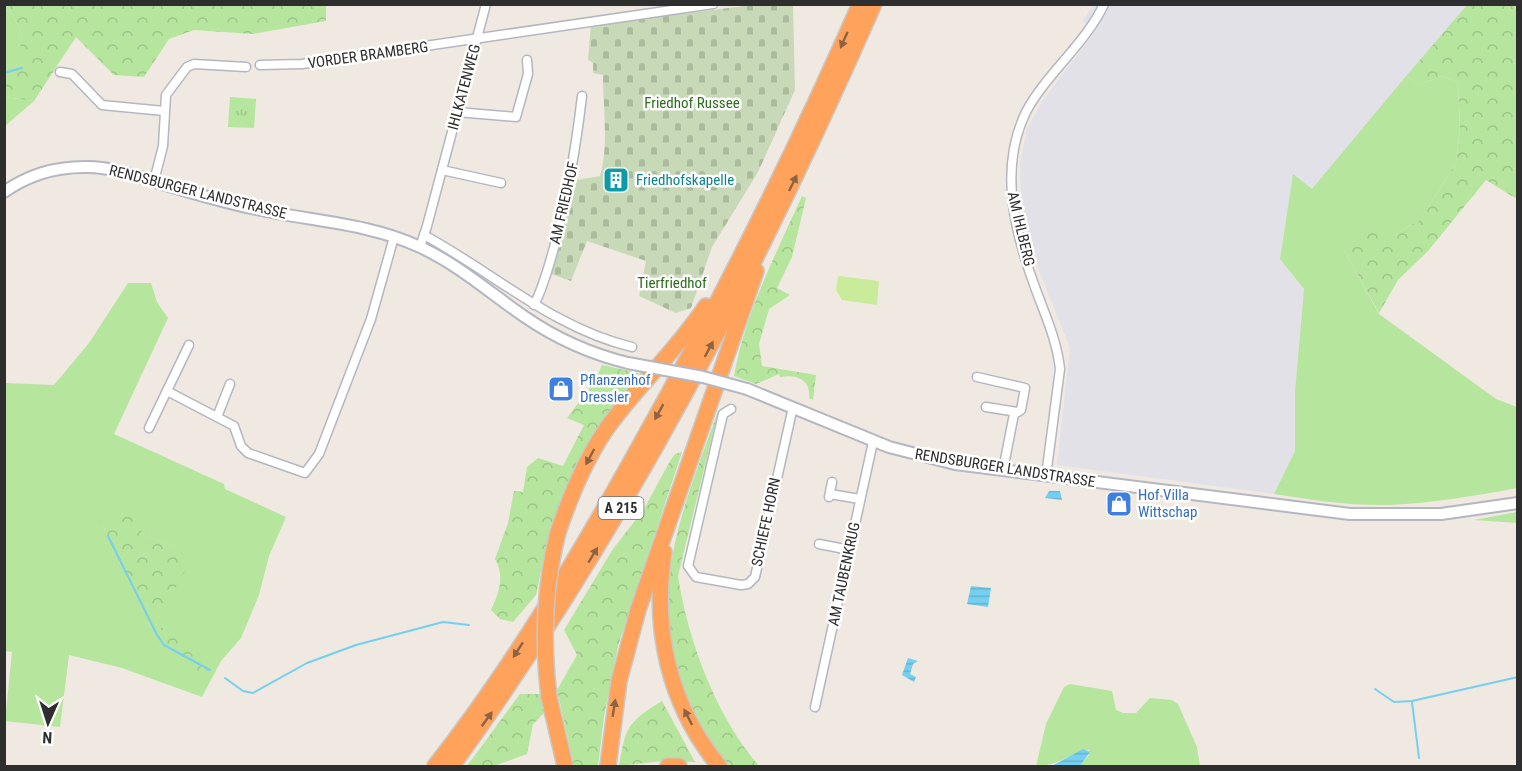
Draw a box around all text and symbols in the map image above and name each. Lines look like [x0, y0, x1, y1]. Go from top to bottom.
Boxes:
one-way arrow [840, 31, 849, 48]
street label: VORDER BRAMBERG [307, 38, 429, 72]
street label: IHLKATENWEG [444, 42, 484, 132]
park label: Friedhof Russee [644, 94, 740, 112]
street label: AM FRIEDHOF [546, 160, 582, 246]
street label: RENDSBURGER LANDSTRASSE [107, 161, 289, 223]
building icon: Friedhofskapelle [601, 165, 631, 195]
place label: Friedhofskapelle [636, 171, 734, 189]
one-way arrow [788, 175, 797, 192]
street label: AM IHLBERG [1004, 190, 1038, 268]
park label: Tierfriedhof [637, 274, 707, 292]
one-way arrow [704, 340, 713, 357]
place label: Pflanzenhof Dressler [580, 371, 651, 406]
shop icon: Pflanzenhof Dressler [546, 374, 576, 404]
one-way arrow [654, 404, 664, 421]
street label: RENDSBURGER LANDSTRASSE [914, 445, 1096, 491]
one-way arrow [585, 449, 595, 466]
street label: SCHIEFE HORN [748, 476, 784, 568]
place label: Hof Villa Wittschap [1138, 486, 1197, 521]
shop icon: Hof Villa Wittschap [1104, 489, 1134, 519]
road number: A 215 [598, 497, 644, 519]
street label: AM TAUBENKRUG [824, 520, 864, 628]
one-way arrow [587, 547, 598, 563]
one-way arrow [513, 641, 524, 658]
north arrow [18, 693, 78, 753]
one-way arrow [610, 699, 619, 718]
one-way arrow [683, 709, 692, 726]
one-way arrow [481, 712, 493, 728]
text: N [42, 728, 53, 747]

